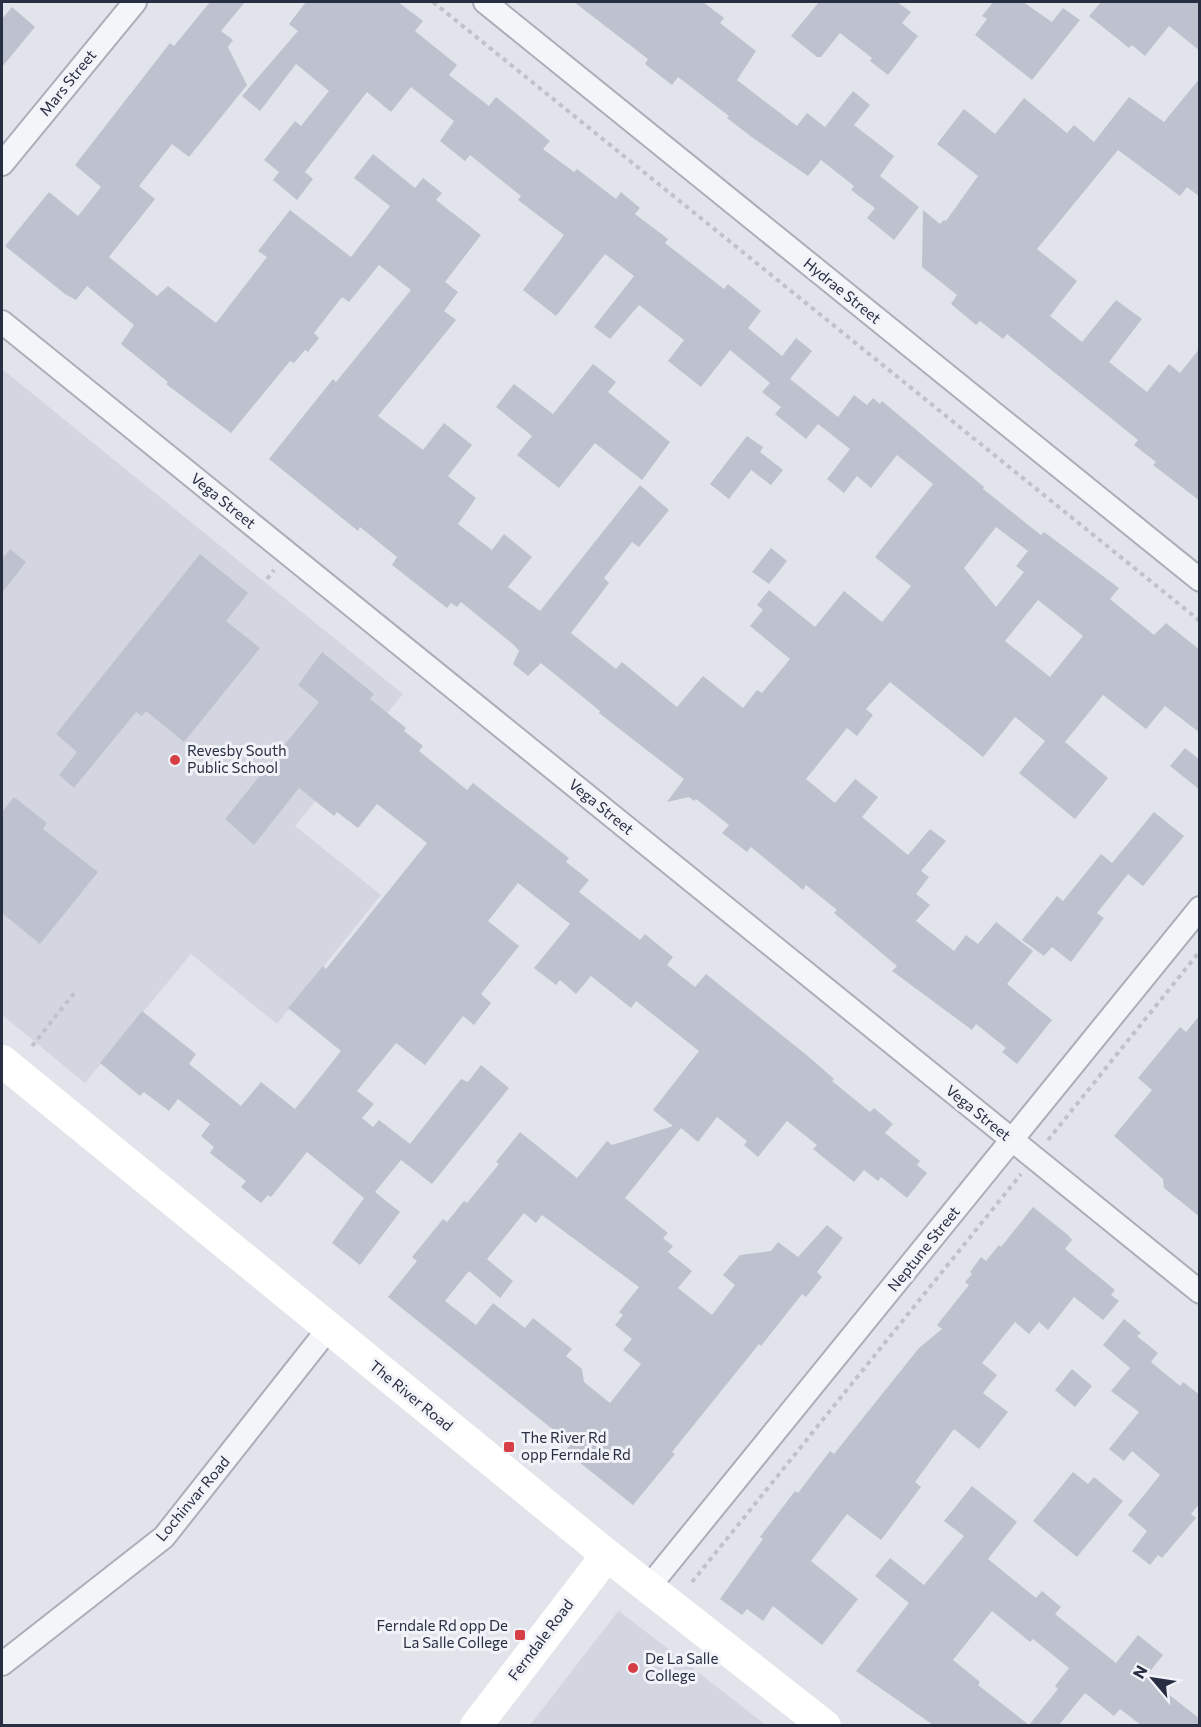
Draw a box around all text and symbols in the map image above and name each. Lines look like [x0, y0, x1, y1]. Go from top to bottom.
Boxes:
street label: Mars Street [35, 46, 99, 119]
street label: Hydrae Street [800, 254, 885, 327]
street label: Vega Street [188, 469, 260, 532]
place label: Revesby South Public School [187, 741, 287, 776]
marker: Revesby South Public School [168, 753, 182, 767]
street label: Vega Street [566, 775, 638, 838]
street label: Vega Street [943, 1081, 1015, 1144]
street label: Neptune Street [883, 1202, 963, 1295]
street label: The River Road [366, 1356, 457, 1434]
place label: The River Rd opp Ferndale Rd [521, 1428, 631, 1463]
marker: The River Rd opp Ferndale Rd [502, 1440, 516, 1454]
street label: Lochinvar Road [152, 1452, 233, 1544]
street label: Ferndale Road [504, 1595, 577, 1684]
place label: Ferndale Rd opp De La Salle College [376, 1616, 508, 1651]
marker: Ferndale Rd opp De La Salle College [513, 1628, 527, 1642]
place label: De La Salle College [645, 1649, 718, 1684]
north arrow [1123, 1649, 1183, 1709]
marker: De La Salle College [626, 1661, 640, 1675]
text: N [1128, 1662, 1151, 1681]

